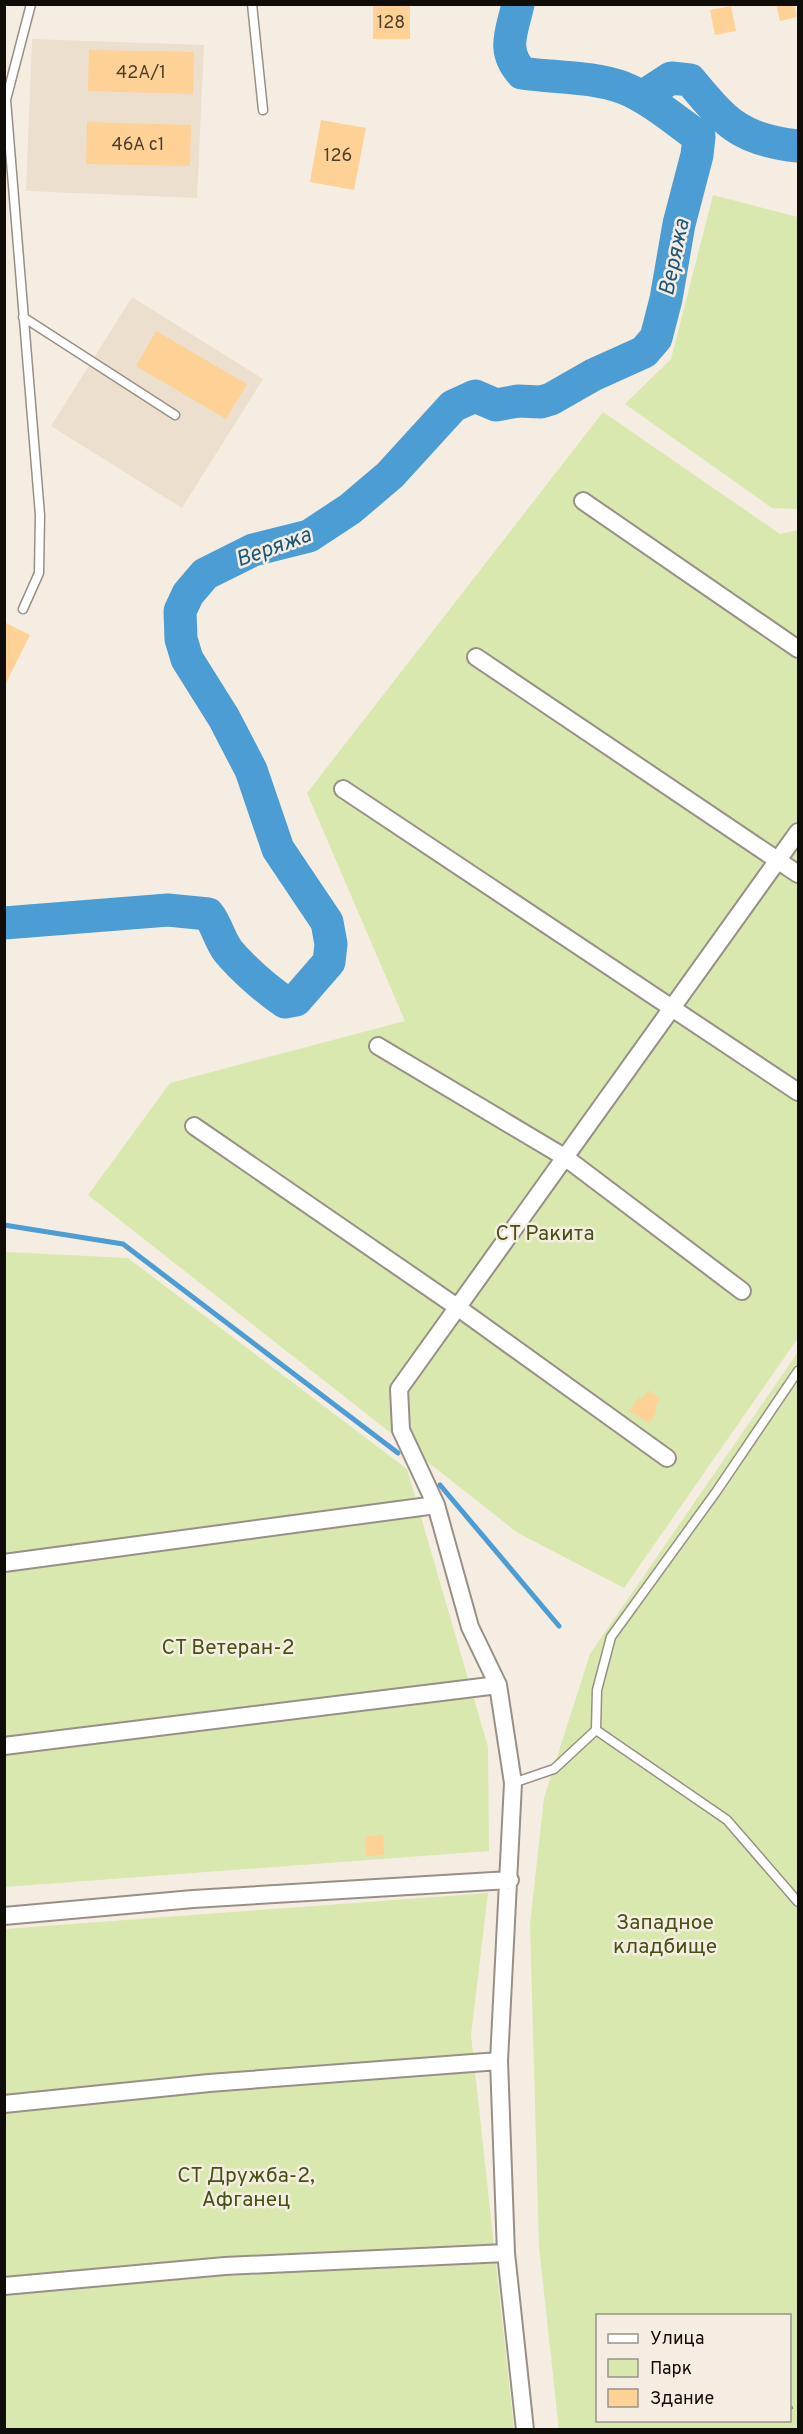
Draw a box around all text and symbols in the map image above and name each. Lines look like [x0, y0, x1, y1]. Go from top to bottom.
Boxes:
house number: 128 [377, 12, 405, 35]
house number: 42А/1 [116, 62, 166, 85]
house number: 46А с1 [111, 134, 165, 157]
house number: 126 [324, 145, 352, 168]
water label: Веряжа [654, 216, 697, 298]
water label: Веряжа [233, 522, 316, 574]
park label: СТ Ракита [496, 1221, 594, 1248]
park label: СТ Ветеран-2 [162, 1635, 295, 1662]
park label: Западное кладбище [613, 1910, 717, 1961]
park label: СТ Дружба-2, Афганец [177, 2163, 315, 2214]
legend [596, 2314, 791, 2422]
text: Улица [650, 2328, 704, 2351]
text: Парк [650, 2358, 692, 2381]
text: Здание [650, 2388, 714, 2411]

